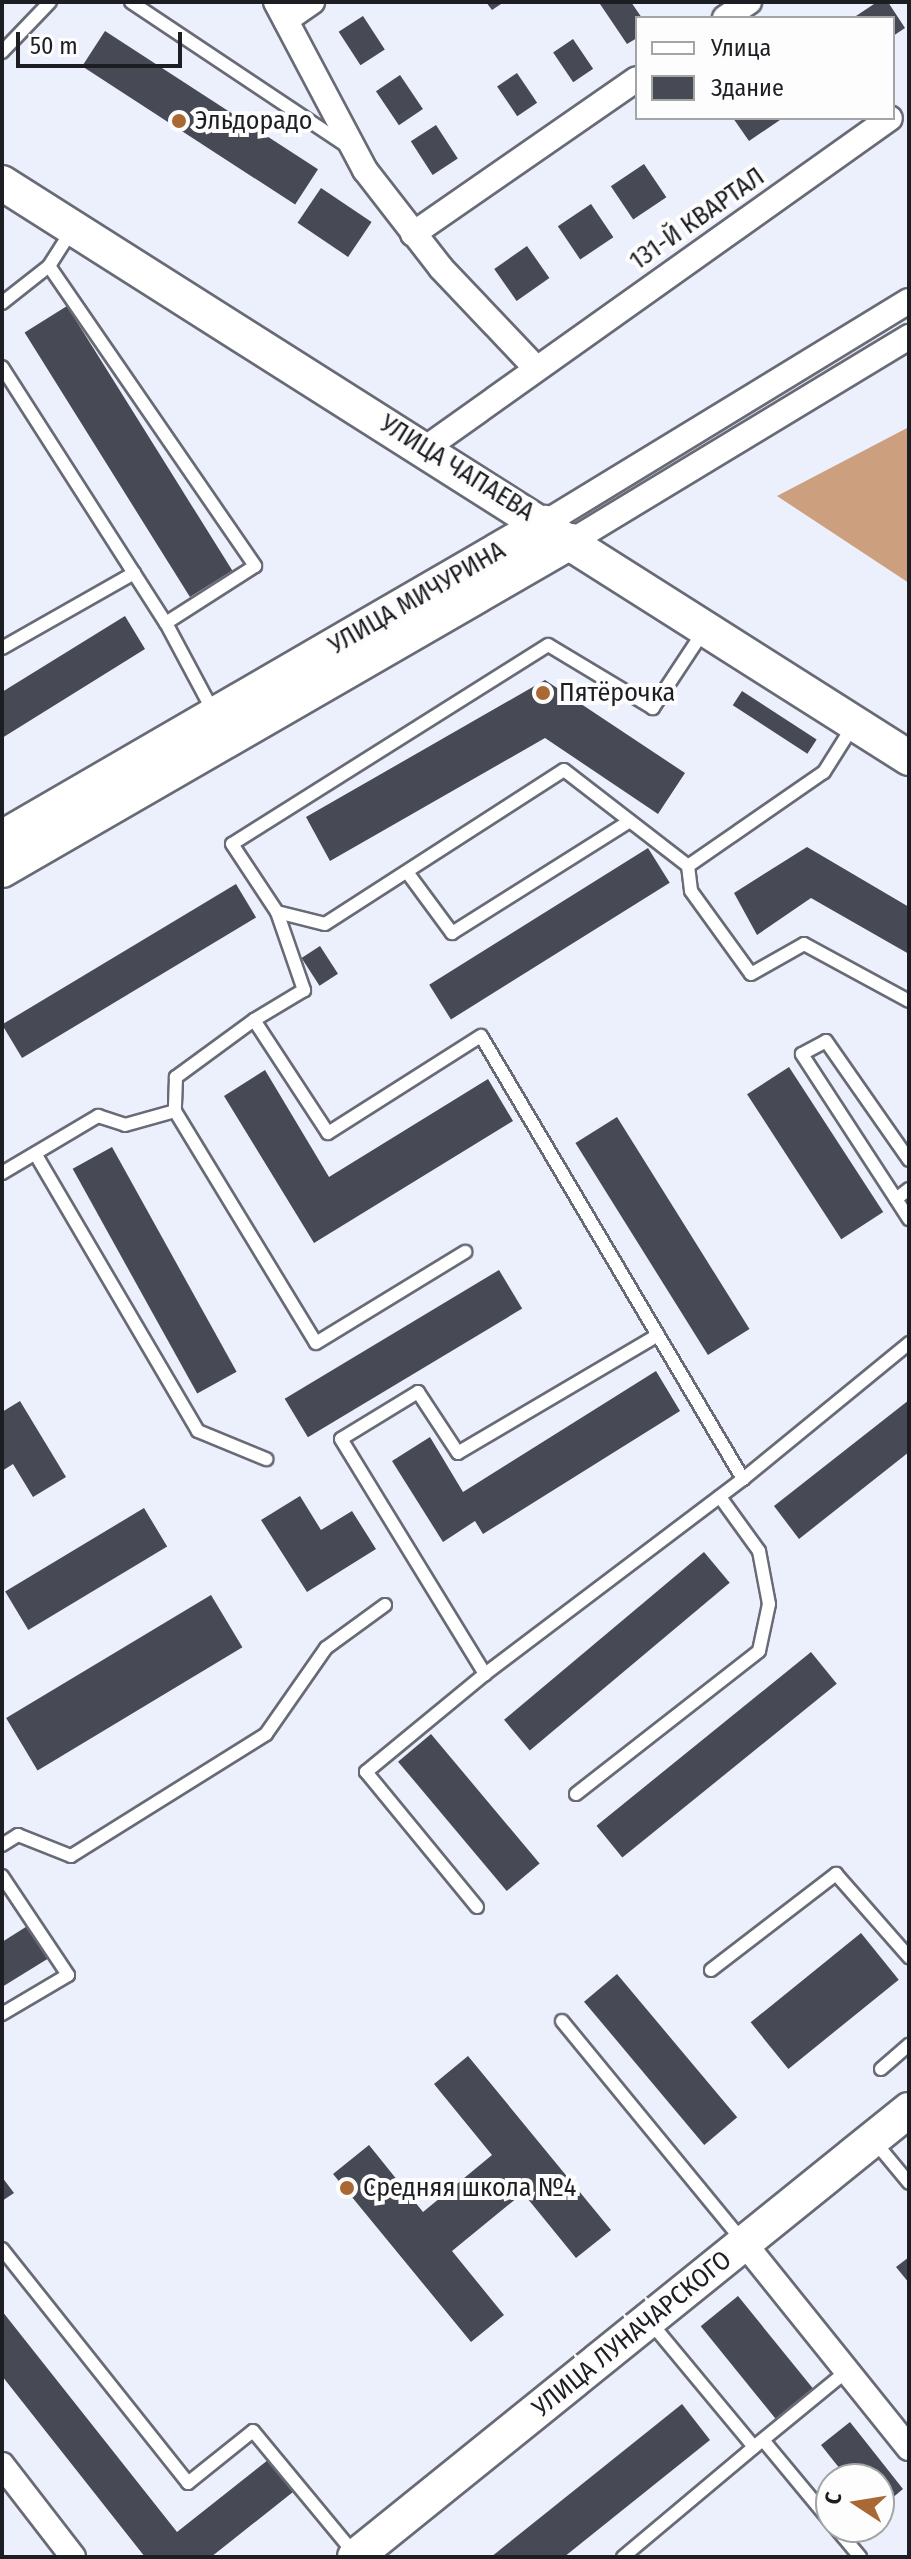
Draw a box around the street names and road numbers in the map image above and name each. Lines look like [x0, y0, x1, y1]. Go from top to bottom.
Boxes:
street label: 131-Й КВАРТАЛ [624, 161, 770, 277]
street label: УЛИЦА ЧАПАЕВА [374, 408, 540, 528]
street label: УЛИЦА МИЧУРИНА [323, 535, 511, 661]
street label: УЛИЦА ЛУНАЧАРСКОГО [526, 2244, 738, 2424]

